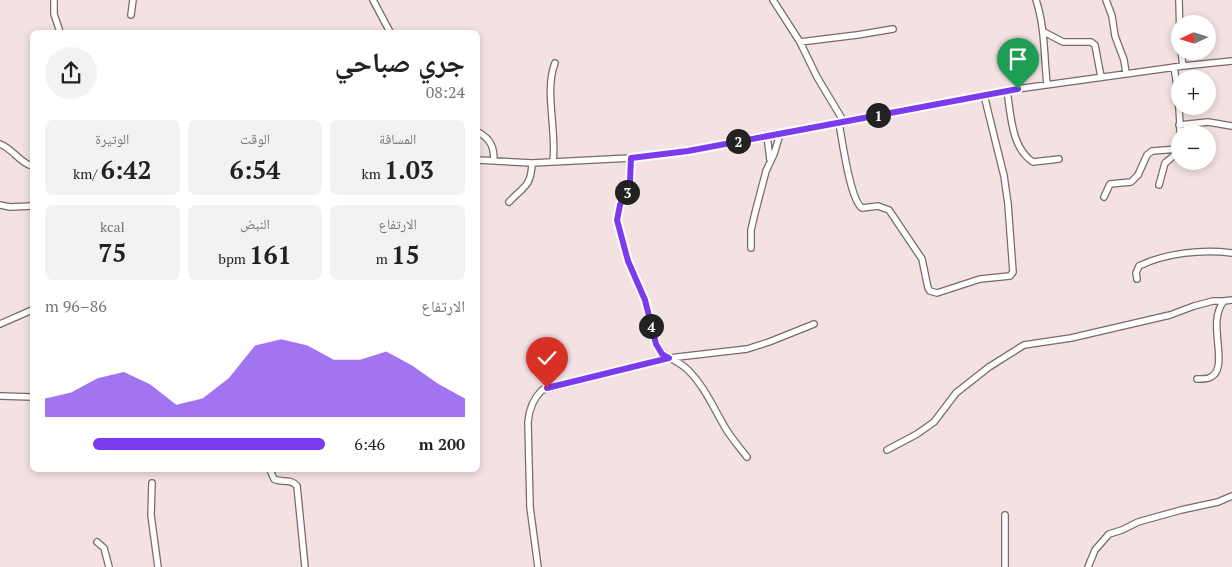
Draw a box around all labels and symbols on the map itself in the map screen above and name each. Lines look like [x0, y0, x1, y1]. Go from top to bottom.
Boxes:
north arrow [1171, 15, 1216, 60]
pin [997, 38, 1039, 89]
pin: 1 [866, 102, 890, 128]
pin: 2 [726, 128, 750, 154]
pin: 3 [614, 180, 640, 204]
pin: 4 [638, 314, 664, 338]
pin [526, 337, 568, 388]

